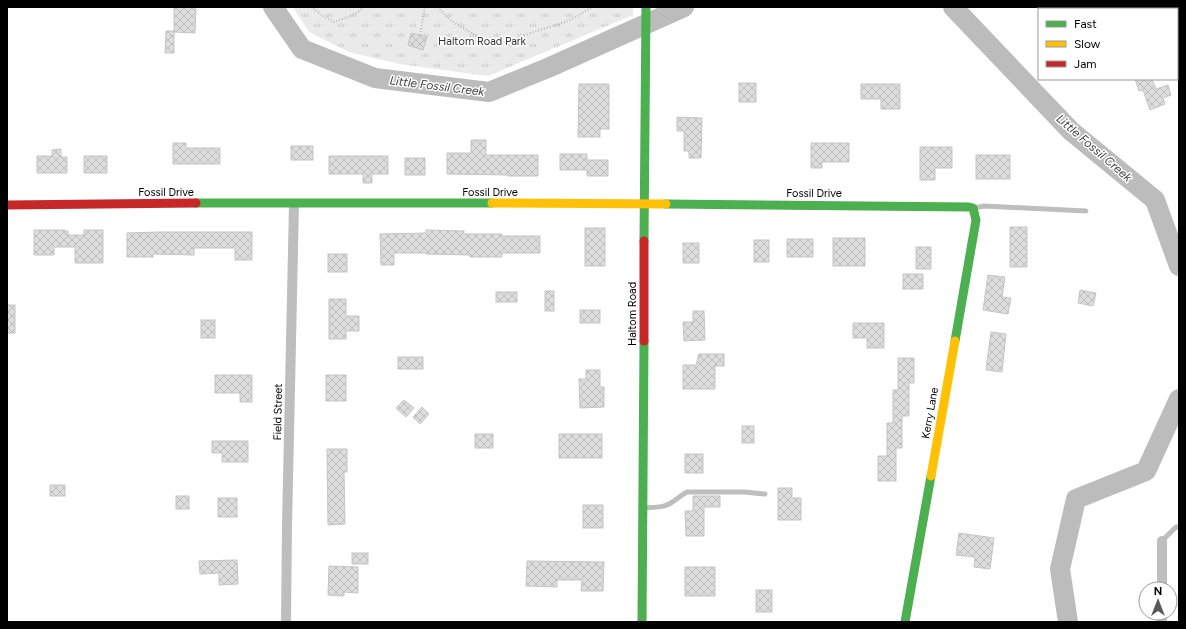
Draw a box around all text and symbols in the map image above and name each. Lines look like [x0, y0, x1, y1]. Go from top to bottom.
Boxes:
legend [1038, 8, 1178, 80]
text: Fast [1074, 17, 1097, 31]
park label: Haltom Road Park [438, 35, 527, 48]
text: Slow [1074, 37, 1101, 51]
text: Jam [1074, 57, 1097, 71]
water label: Little Fossil Creek [389, 73, 486, 99]
water label: Little Fossil Creek [1053, 111, 1135, 185]
street label: Fossil Drive [138, 186, 194, 199]
street label: Fossil Drive [462, 186, 518, 199]
street label: Fossil Drive [786, 187, 842, 200]
street label: Haltom Road [626, 282, 639, 346]
street label: Field Street [271, 383, 285, 441]
street label: Kerry Lane [919, 386, 941, 440]
north arrow [1138, 581, 1178, 621]
text: N [1154, 585, 1162, 598]

